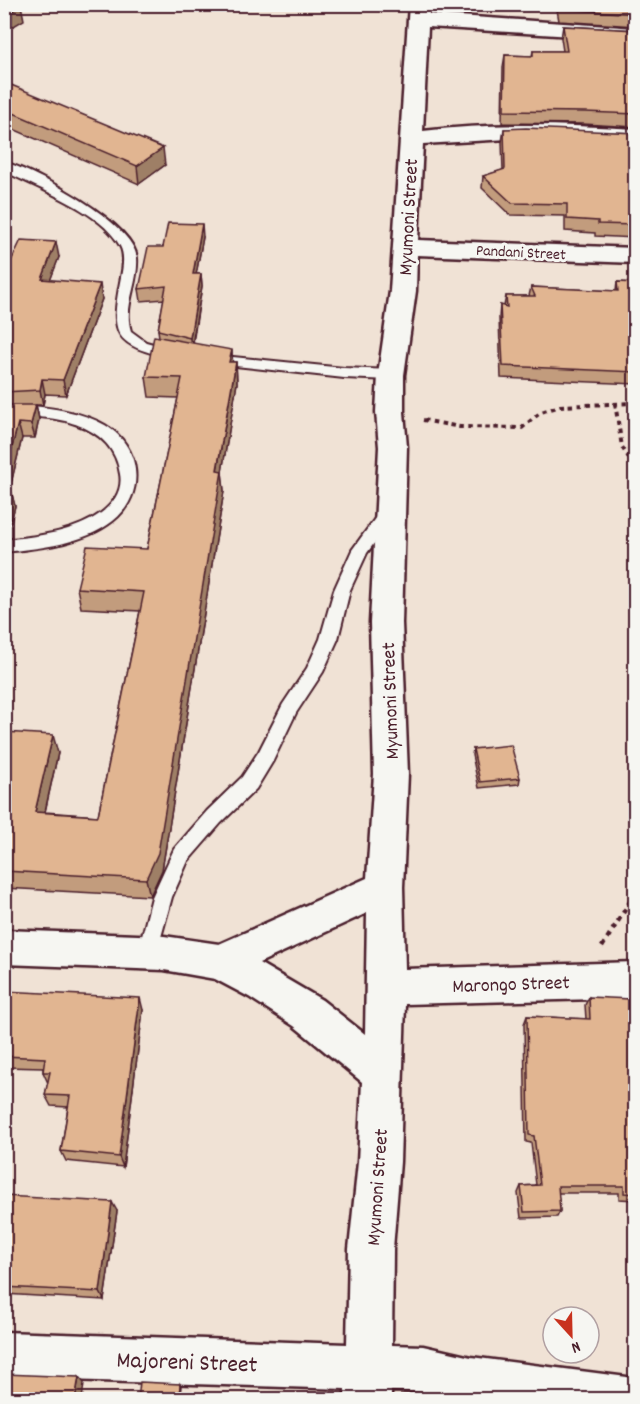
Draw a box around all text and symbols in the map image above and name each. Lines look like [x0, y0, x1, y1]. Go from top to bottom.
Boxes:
street label: Myumoni Street [393, 158, 427, 276]
street label: Pandani Street [475, 240, 567, 267]
street label: Myumoni Street [376, 642, 408, 760]
street label: Marongo Street [452, 970, 570, 1002]
street label: Myumoni Street [361, 1128, 397, 1247]
north arrow [541, 1305, 601, 1365]
text: N [568, 1334, 584, 1359]
street label: Majoreni Street [116, 1345, 258, 1383]

